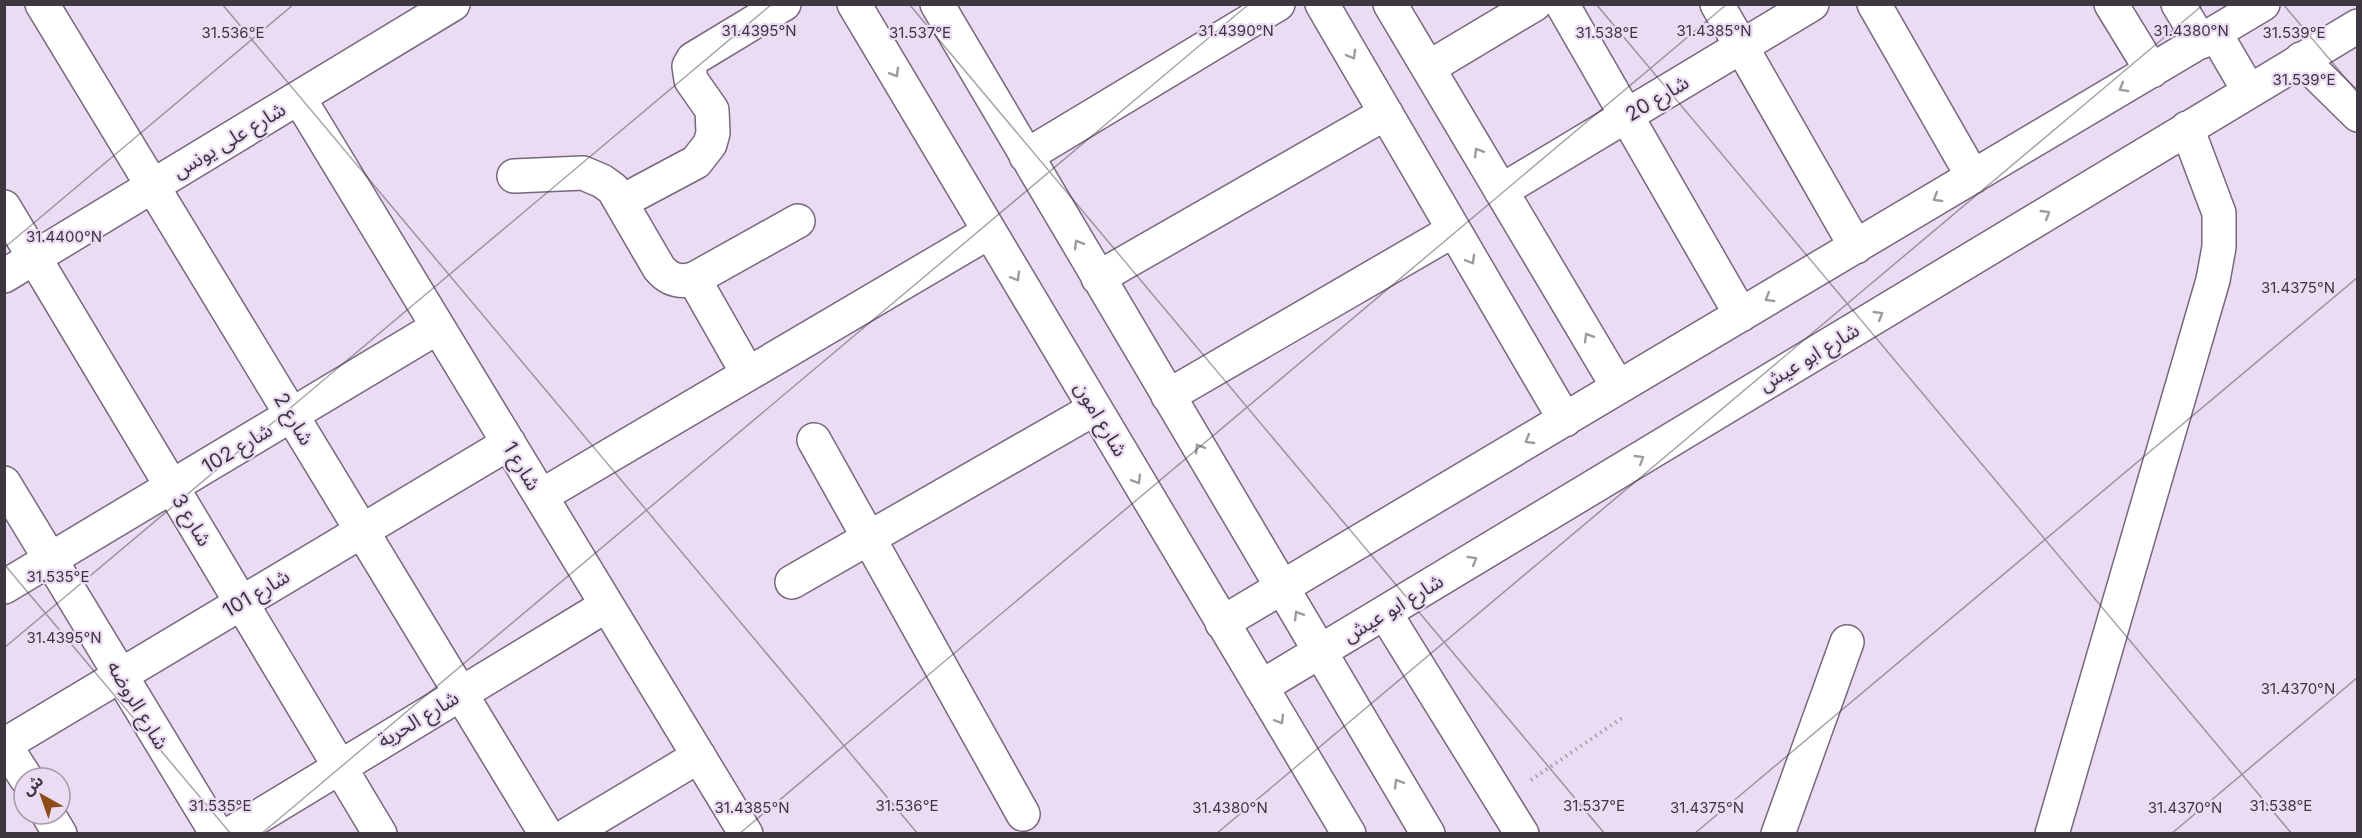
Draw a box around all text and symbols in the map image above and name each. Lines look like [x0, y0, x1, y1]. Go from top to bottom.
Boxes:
text: 31.4395°N [721, 21, 797, 40]
text: 31.4390°N [1198, 21, 1274, 40]
text: 31.4385°N [1676, 21, 1752, 40]
text: 31.4380°N [2153, 21, 2229, 40]
text: 31.536°E [201, 23, 265, 42]
text: 31.537°E [889, 23, 951, 42]
text: 31.538°E [1576, 23, 1638, 42]
text: 31.539°E [2262, 23, 2326, 42]
one-way arrow [1344, 49, 1356, 59]
one-way arrow [887, 67, 899, 77]
street label: شارع 20 [1621, 70, 1694, 129]
text: 31.539°E [2272, 70, 2336, 89]
one-way arrow [2119, 81, 2129, 93]
street label: شارع على يونس [168, 97, 291, 186]
one-way arrow [1473, 148, 1485, 158]
one-way arrow [1933, 191, 1943, 203]
one-way arrow [2040, 210, 2050, 221]
text: 31.4400°N [26, 227, 102, 246]
one-way arrow [1074, 240, 1085, 250]
one-way arrow [1464, 254, 1475, 264]
one-way arrow [1008, 271, 1020, 281]
text: 31.4375°N [2261, 278, 2335, 297]
one-way arrow [1765, 291, 1775, 302]
one-way arrow [1873, 310, 1883, 322]
street label: شارع ابو عيش [1755, 318, 1865, 399]
one-way arrow [1584, 333, 1596, 343]
street label: شارع امون [1067, 377, 1133, 462]
street label: شارع 2 [267, 388, 319, 451]
street label: شارع 102 [198, 418, 278, 481]
one-way arrow [1525, 433, 1536, 445]
street label: شارع 1 [496, 437, 546, 496]
one-way arrow [1195, 444, 1206, 454]
one-way arrow [1634, 454, 1644, 466]
one-way arrow [1130, 474, 1142, 484]
street label: شارع 3 [164, 489, 217, 552]
one-way arrow [1467, 555, 1477, 567]
street label: شارع 101 [218, 564, 295, 625]
text: 31.535°E [27, 567, 89, 586]
street label: شارع ابو عيش [1339, 569, 1449, 650]
one-way arrow [1294, 611, 1306, 622]
text: 31.4395°N [26, 628, 102, 647]
street label: شارع الروضه [100, 656, 174, 755]
text: 31.4370°N [2261, 679, 2335, 698]
street label: شارع الحرية [373, 685, 464, 755]
one-way arrow [1273, 714, 1285, 724]
north arrow [12, 766, 72, 826]
text: ش [18, 770, 47, 799]
one-way arrow [1393, 779, 1405, 789]
text: 31.535°E [189, 796, 251, 815]
text: 31.536°E [875, 796, 939, 815]
text: 31.537°E [1563, 796, 1625, 815]
text: 31.538°E [2250, 796, 2312, 815]
text: 31.4385°N [714, 798, 790, 817]
text: 31.4380°N [1192, 798, 1268, 817]
text: 31.4375°N [1670, 798, 1744, 817]
text: 31.4370°N [2148, 798, 2222, 817]

